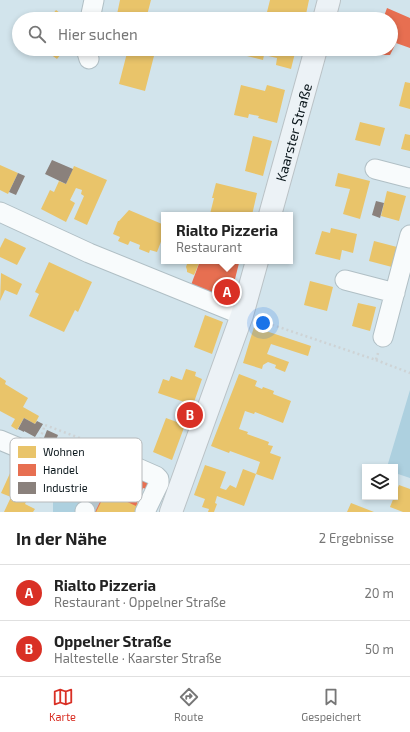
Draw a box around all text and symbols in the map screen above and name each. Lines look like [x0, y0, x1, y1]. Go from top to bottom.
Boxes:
search box [12, 12, 398, 56]
icon: search [26, 23, 48, 45]
text: Hier suchen [58, 25, 138, 43]
street label: Kaarster Straße [271, 81, 315, 183]
popup [161, 212, 293, 264]
text: Rialto Pizzeria [176, 221, 278, 239]
text: Restaurant [176, 239, 242, 255]
pin: A [214, 277, 240, 307]
your location [253, 313, 273, 333]
pin: B [177, 400, 203, 430]
legend [10, 438, 142, 502]
text: Wohnen [43, 445, 85, 458]
text: Handel [43, 463, 79, 476]
map controls [362, 464, 398, 500]
button: layers [362, 464, 398, 500]
text: Industrie [43, 481, 88, 494]
text: In der Nähe [16, 528, 107, 548]
text: 2 Ergebnisse [319, 530, 394, 546]
text: Rialto Pizzeria [54, 576, 156, 594]
text: A [25, 585, 33, 601]
text: 20 m [365, 585, 394, 601]
text: Restaurant · Oppelner Straße [54, 594, 226, 610]
text: Oppelner Straße [54, 632, 171, 650]
text: B [25, 641, 33, 657]
text: 50 m [365, 641, 394, 657]
text: Haltestelle · Kaarster Straße [54, 650, 221, 666]
tab: Karte [49, 686, 76, 723]
tab: Route [174, 686, 203, 723]
tab: Gespeichert [301, 686, 361, 723]

